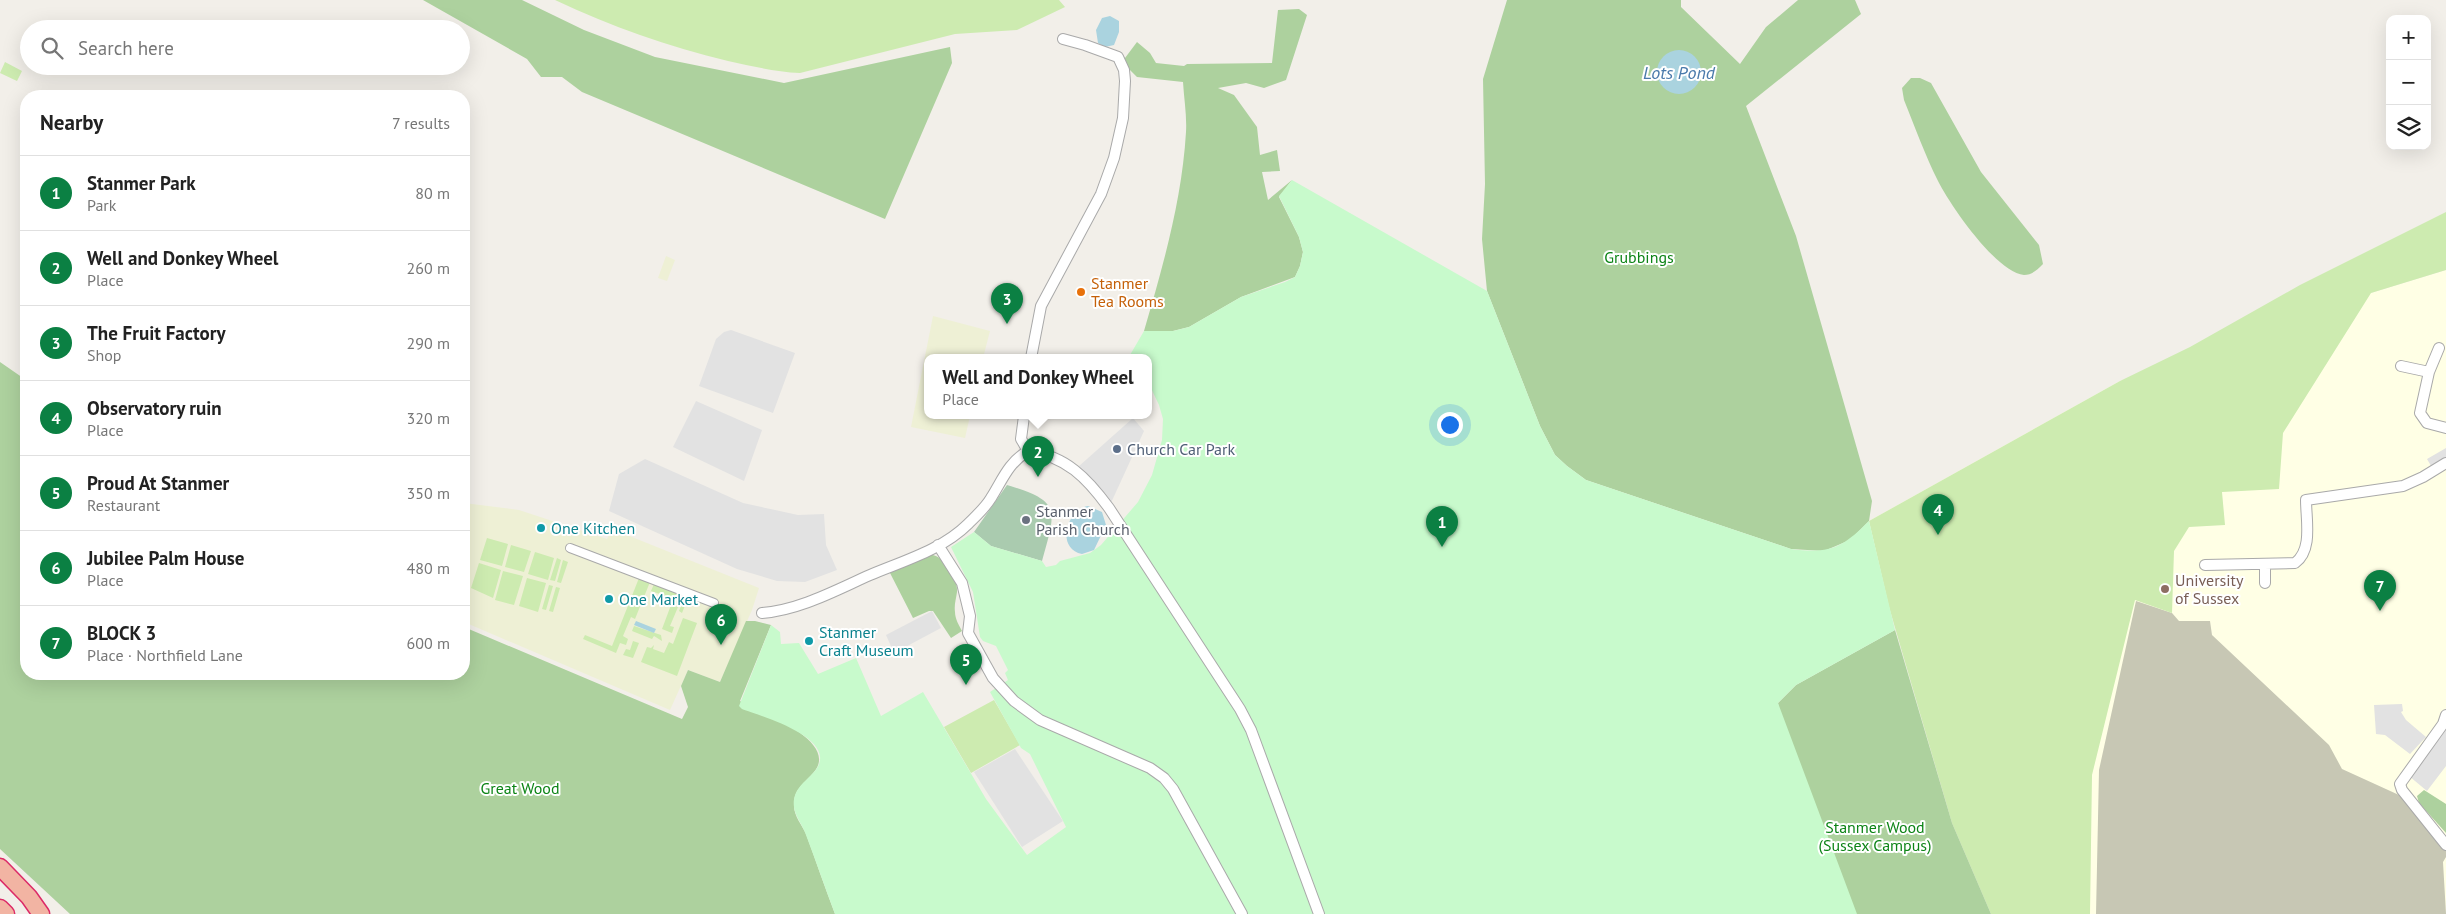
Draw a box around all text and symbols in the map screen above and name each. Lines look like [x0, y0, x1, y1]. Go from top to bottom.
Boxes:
map controls [2386, 15, 2431, 150]
button: + [2386, 15, 2431, 60]
search box [20, 20, 470, 75]
icon: search [38, 34, 66, 62]
text: Search here [78, 36, 174, 60]
button: − [2386, 60, 2431, 105]
water label: Lots Pond [1643, 61, 1716, 84]
button: layers [2386, 105, 2431, 150]
text: Nearby [40, 109, 103, 136]
text: 7 results [392, 113, 450, 133]
text: Stanmer Park [87, 171, 196, 195]
text: 1 [51, 183, 61, 203]
text: 80 m [415, 183, 450, 203]
text: Park [87, 195, 116, 215]
text: Well and Donkey Wheel [87, 246, 278, 270]
park label: Grubbings [1604, 247, 1674, 267]
text: 2 [51, 258, 61, 278]
text: 260 m [407, 258, 450, 278]
text: Place [87, 270, 124, 290]
place label: Stanmer Tea Rooms [1091, 273, 1164, 311]
pin: 3 [991, 283, 1023, 324]
marker: Stanmer Tea Rooms [1075, 286, 1087, 298]
text: The Fruit Factory [87, 321, 226, 345]
text: 3 [51, 333, 61, 353]
text: 290 m [407, 333, 450, 353]
text: Shop [87, 345, 121, 365]
popup [924, 354, 1152, 419]
text: Well and Donkey Wheel [942, 365, 1134, 389]
text: Place [942, 389, 979, 409]
text: Observatory ruin [87, 396, 222, 420]
text: 4 [51, 408, 61, 428]
text: 320 m [407, 408, 450, 428]
your location [1437, 412, 1463, 438]
text: Place [87, 420, 124, 440]
pin: 2 [1022, 436, 1054, 477]
place label: Church Car Park [1127, 439, 1235, 459]
marker: Church Car Park [1111, 443, 1123, 455]
text: Proud At Stanmer [87, 471, 229, 495]
text: 5 [51, 483, 61, 503]
text: 350 m [407, 483, 450, 503]
pin: 4 [1922, 494, 1954, 535]
text: Restaurant [87, 495, 160, 515]
place label: Stanmer Parish Church [1036, 501, 1130, 539]
pin: 1 [1426, 506, 1458, 547]
marker: Stanmer Parish Church [1020, 514, 1032, 526]
place label: One Kitchen [551, 518, 635, 538]
marker: One Kitchen [535, 522, 547, 534]
text: Jubilee Palm House [87, 546, 244, 570]
text: 6 [51, 558, 61, 578]
text: 480 m [407, 558, 450, 578]
text: Place [87, 570, 124, 590]
place label: University of Sussex [2175, 570, 2244, 608]
pin: 7 [2364, 570, 2396, 611]
marker: University of Sussex [2159, 583, 2171, 595]
place label: One Market [619, 589, 699, 609]
marker: One Market [603, 593, 615, 605]
pin: 6 [705, 604, 737, 645]
text: BLOCK 3 [87, 621, 156, 645]
place label: Stanmer Craft Museum [819, 622, 914, 660]
text: 7 [51, 633, 61, 653]
text: 600 m [407, 633, 450, 653]
marker: Stanmer Craft Museum [803, 635, 815, 647]
pin: 5 [950, 644, 982, 685]
text: Place · Northfield Lane [87, 645, 243, 665]
park label: Great Wood [480, 778, 560, 798]
park label: Stanmer Wood (Sussex Campus) [1818, 817, 1932, 855]

